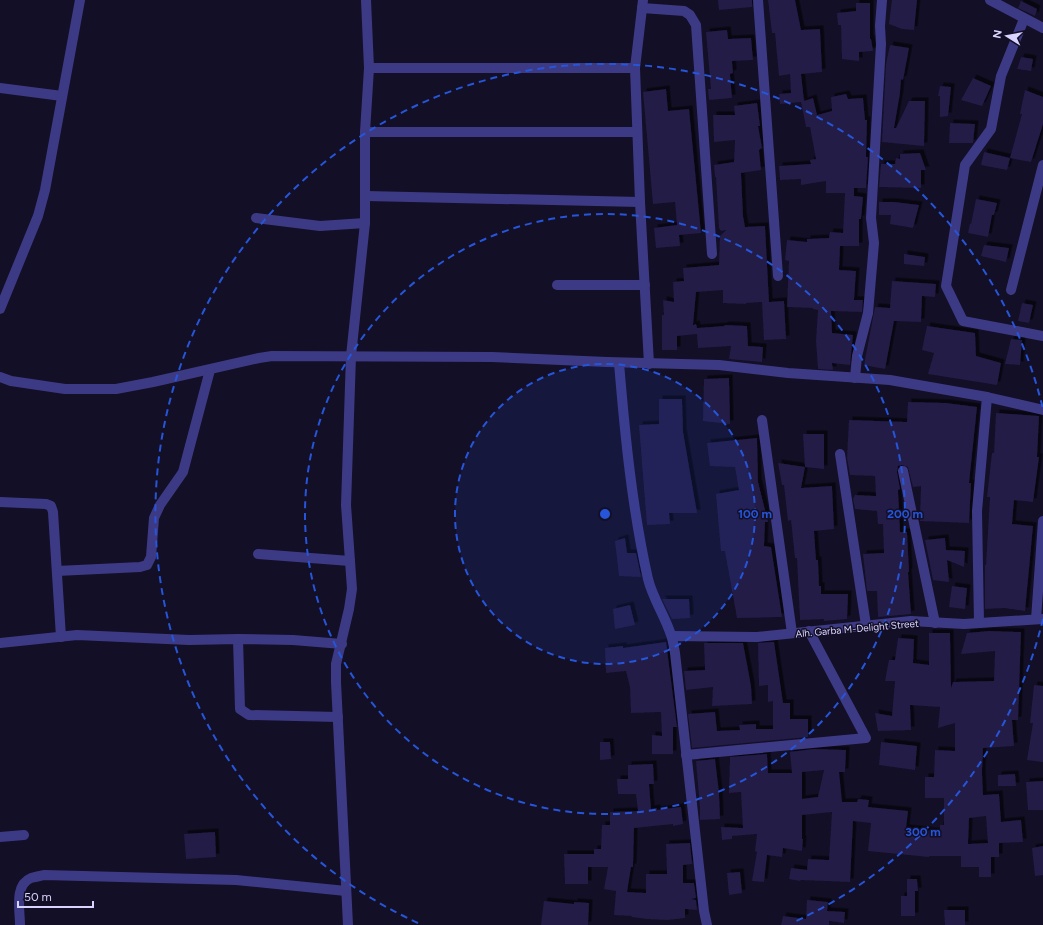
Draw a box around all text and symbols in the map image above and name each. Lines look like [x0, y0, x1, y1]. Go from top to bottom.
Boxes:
north arrow [987, 16, 1027, 56]
text: N [990, 29, 1005, 40]
centre of rings [598, 507, 612, 521]
text: 100 m [738, 507, 772, 521]
text: 200 m [887, 507, 923, 521]
street label: Alh. Garba M-Delight Street [795, 617, 919, 640]
text: 300 m [905, 825, 941, 839]
scale bar [18, 883, 93, 909]
text: 50 m [24, 890, 52, 904]

